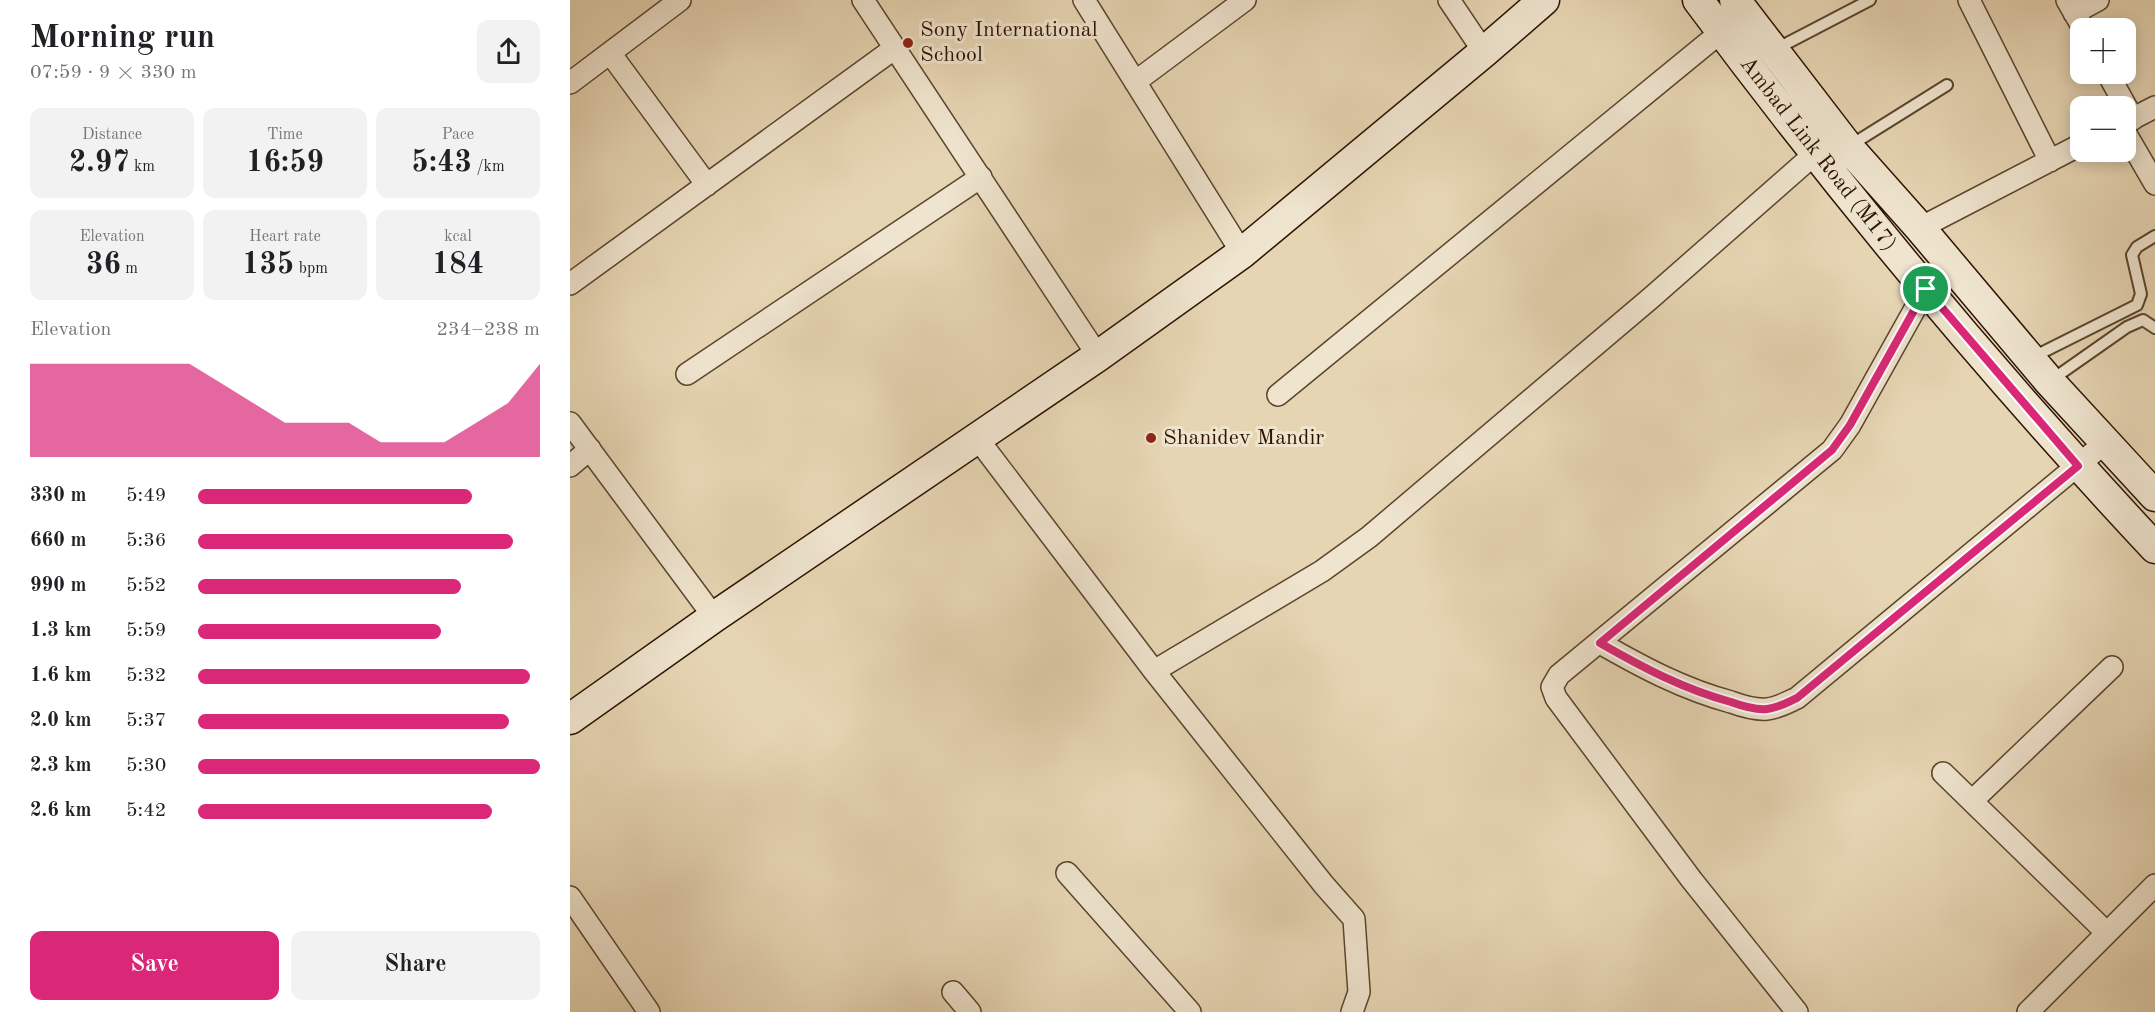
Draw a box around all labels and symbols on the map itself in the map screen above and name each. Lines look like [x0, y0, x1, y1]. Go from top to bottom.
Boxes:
place label: Sony International School [920, 19, 1098, 66]
marker: Sony International School [901, 36, 915, 50]
street label: Ambad Link Road (M17) [1736, 53, 1900, 255]
pin [1900, 263, 1951, 314]
place label: Shanidev Mandir [1163, 427, 1324, 449]
marker: Shanidev Mandir [1144, 431, 1158, 445]

